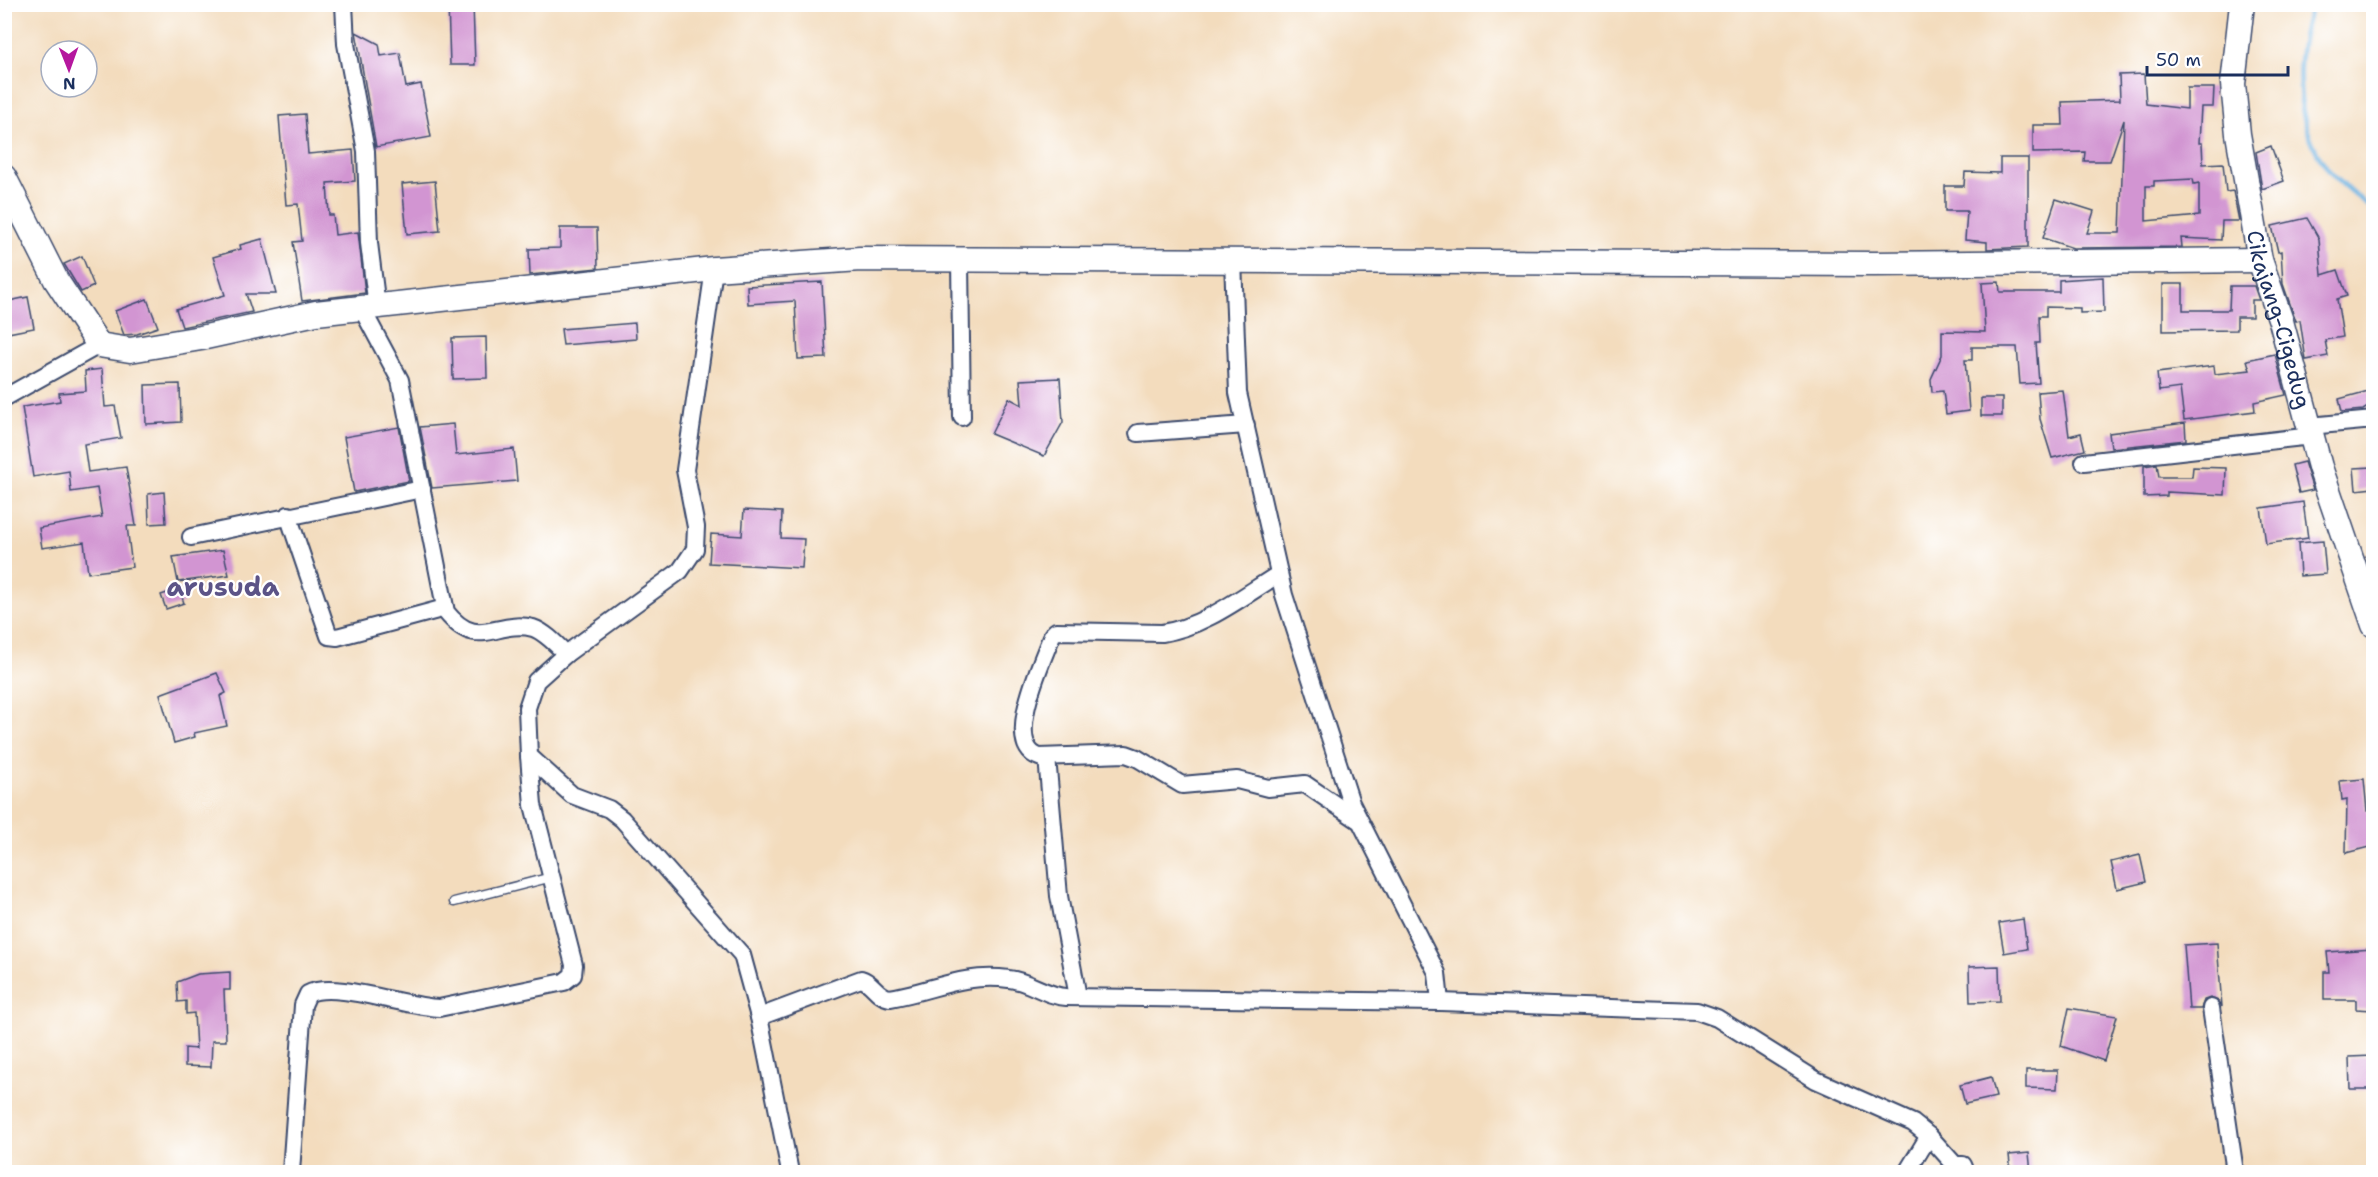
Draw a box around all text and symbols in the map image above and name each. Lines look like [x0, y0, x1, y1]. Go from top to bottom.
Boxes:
north arrow [39, 39, 99, 99]
scale bar [2147, 39, 2288, 77]
text: 50 m [2156, 48, 2201, 72]
text: N [63, 73, 76, 94]
street label: Cikajang-Cigedug [2241, 228, 2318, 412]
district label: arusuda [166, 569, 280, 604]

